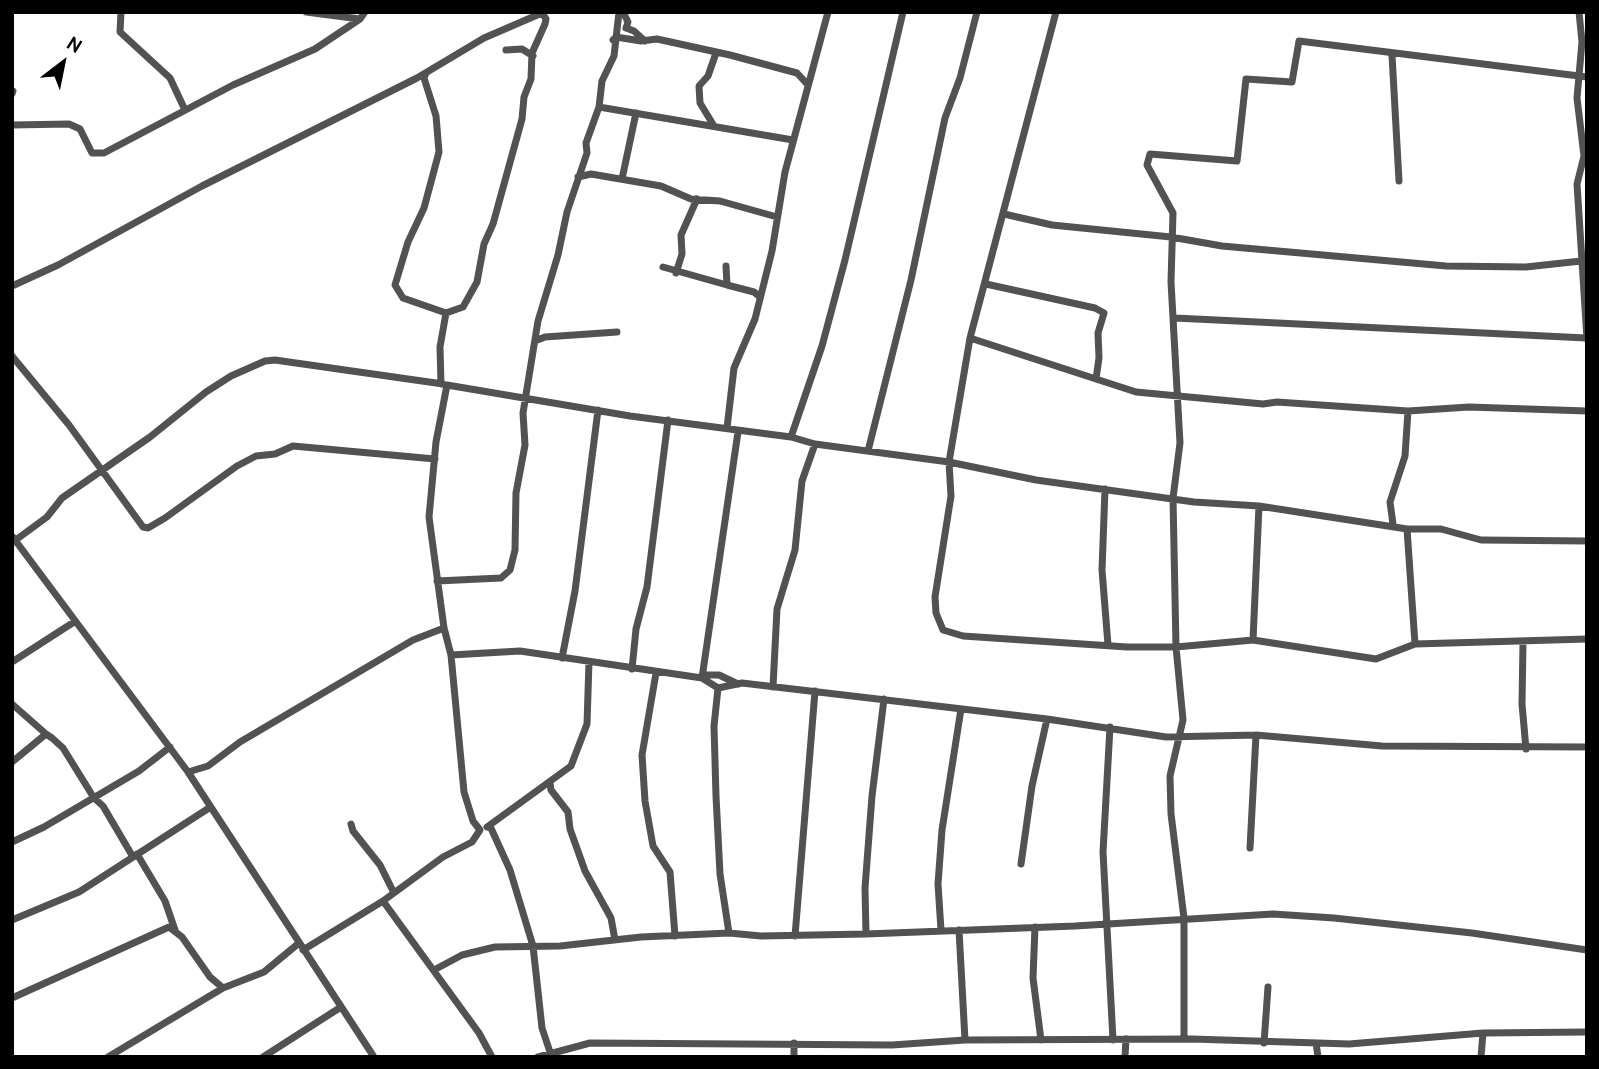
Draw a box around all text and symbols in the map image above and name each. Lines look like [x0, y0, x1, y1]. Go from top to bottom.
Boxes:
north arrow [28, 28, 98, 98]
text: N [63, 31, 86, 58]

